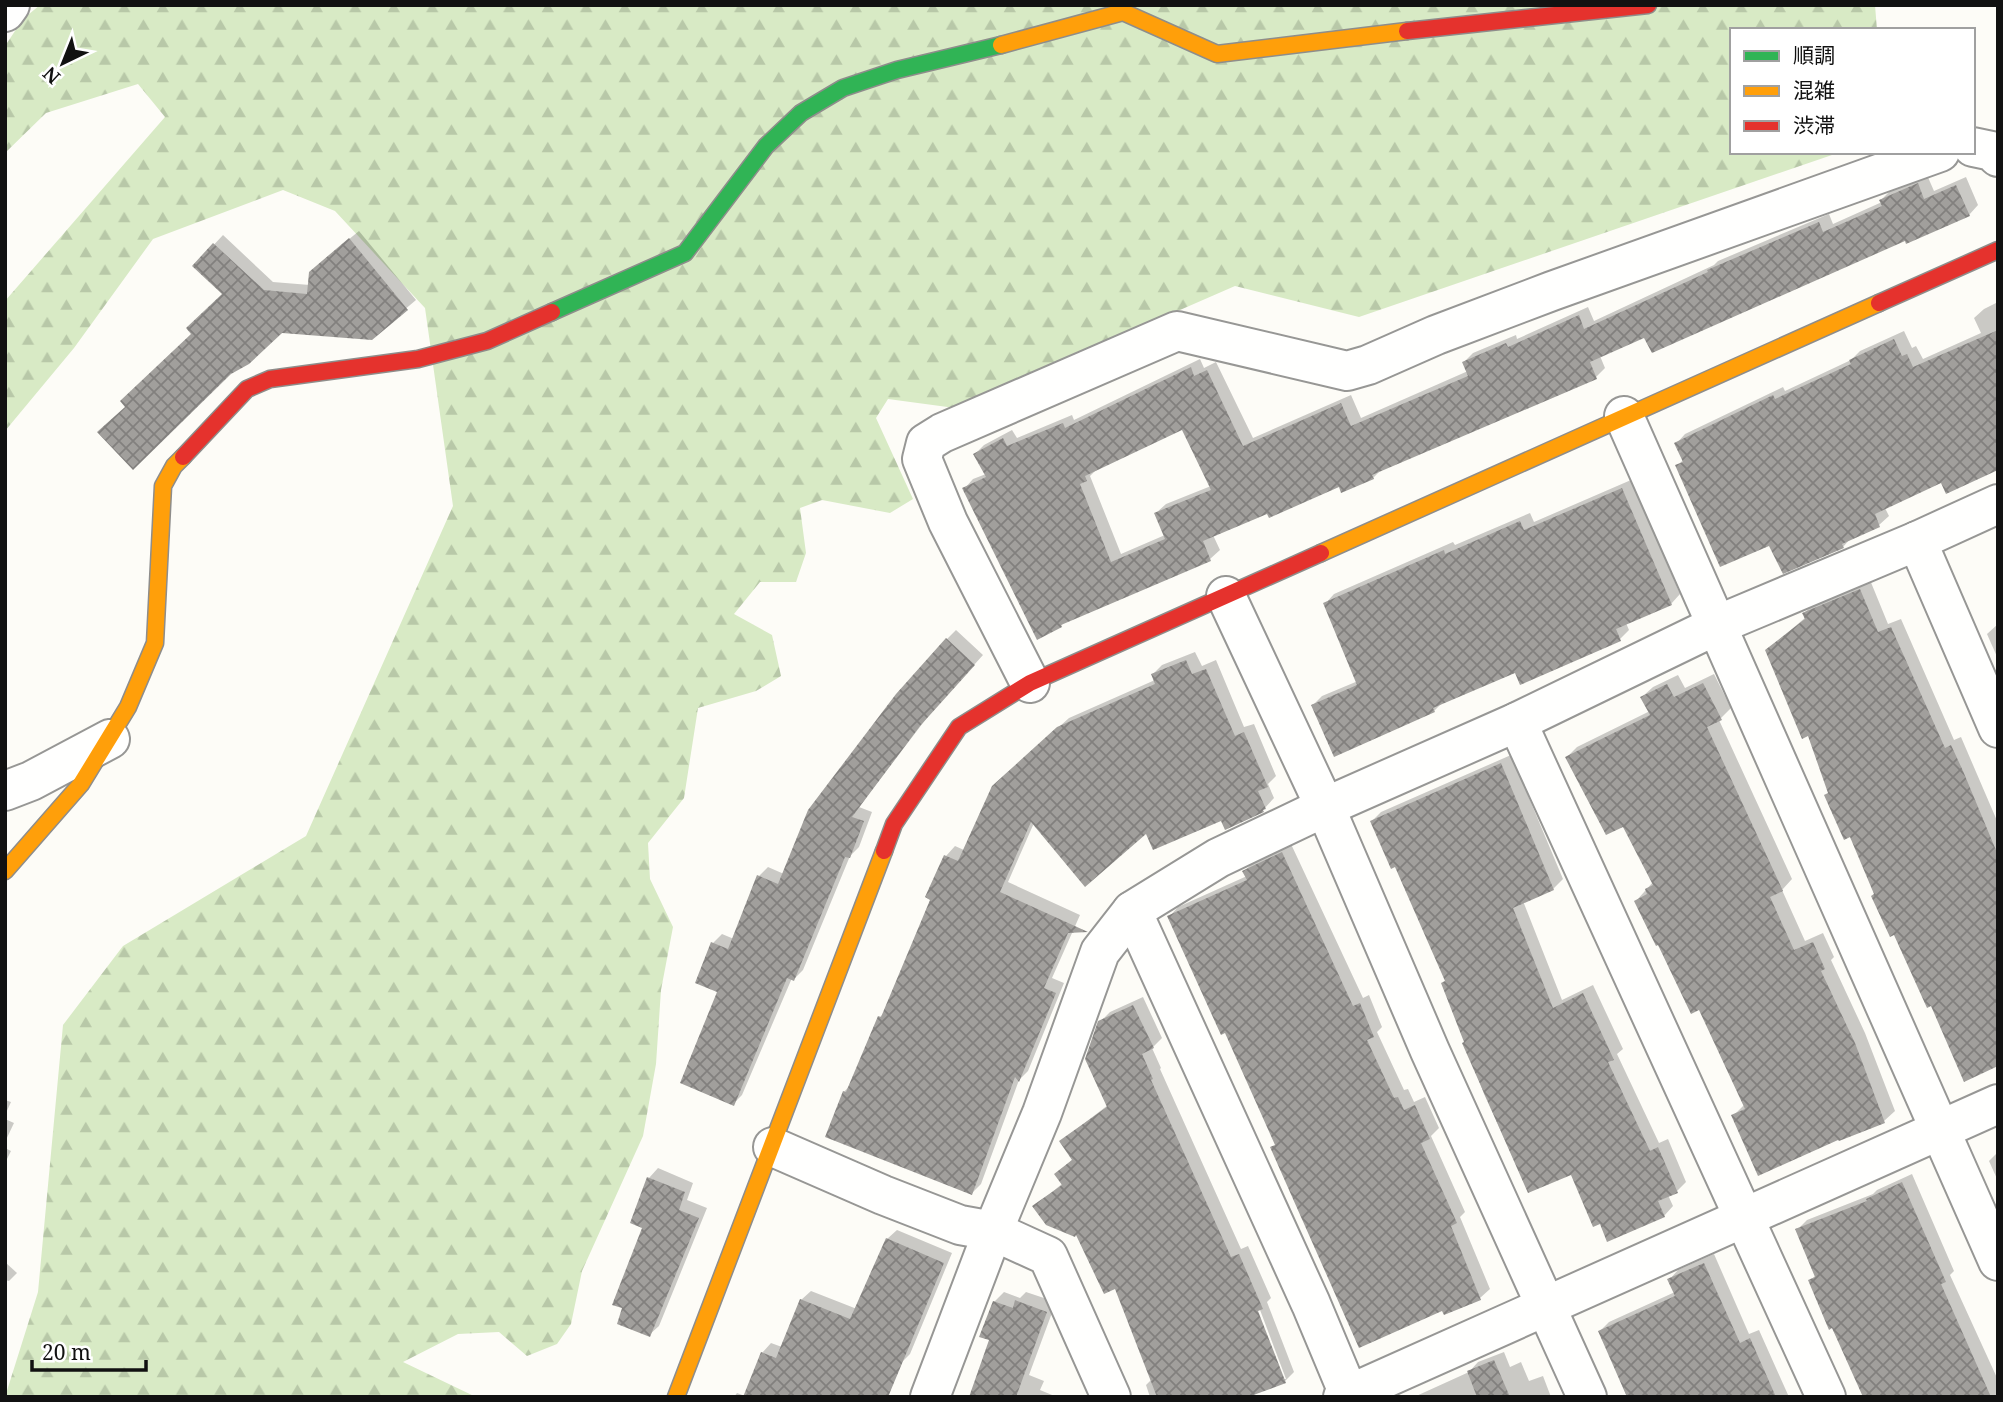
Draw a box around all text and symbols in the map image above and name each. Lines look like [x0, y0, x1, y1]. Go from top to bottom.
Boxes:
north arrow [28, 28, 98, 98]
legend [1730, 28, 1975, 154]
text: 順調 [1793, 41, 1835, 69]
text: N [37, 61, 66, 90]
text: 混雑 [1793, 76, 1835, 104]
text: 渋滞 [1793, 111, 1835, 139]
scale bar [32, 1328, 145, 1372]
text: 20 m [42, 1338, 91, 1366]

